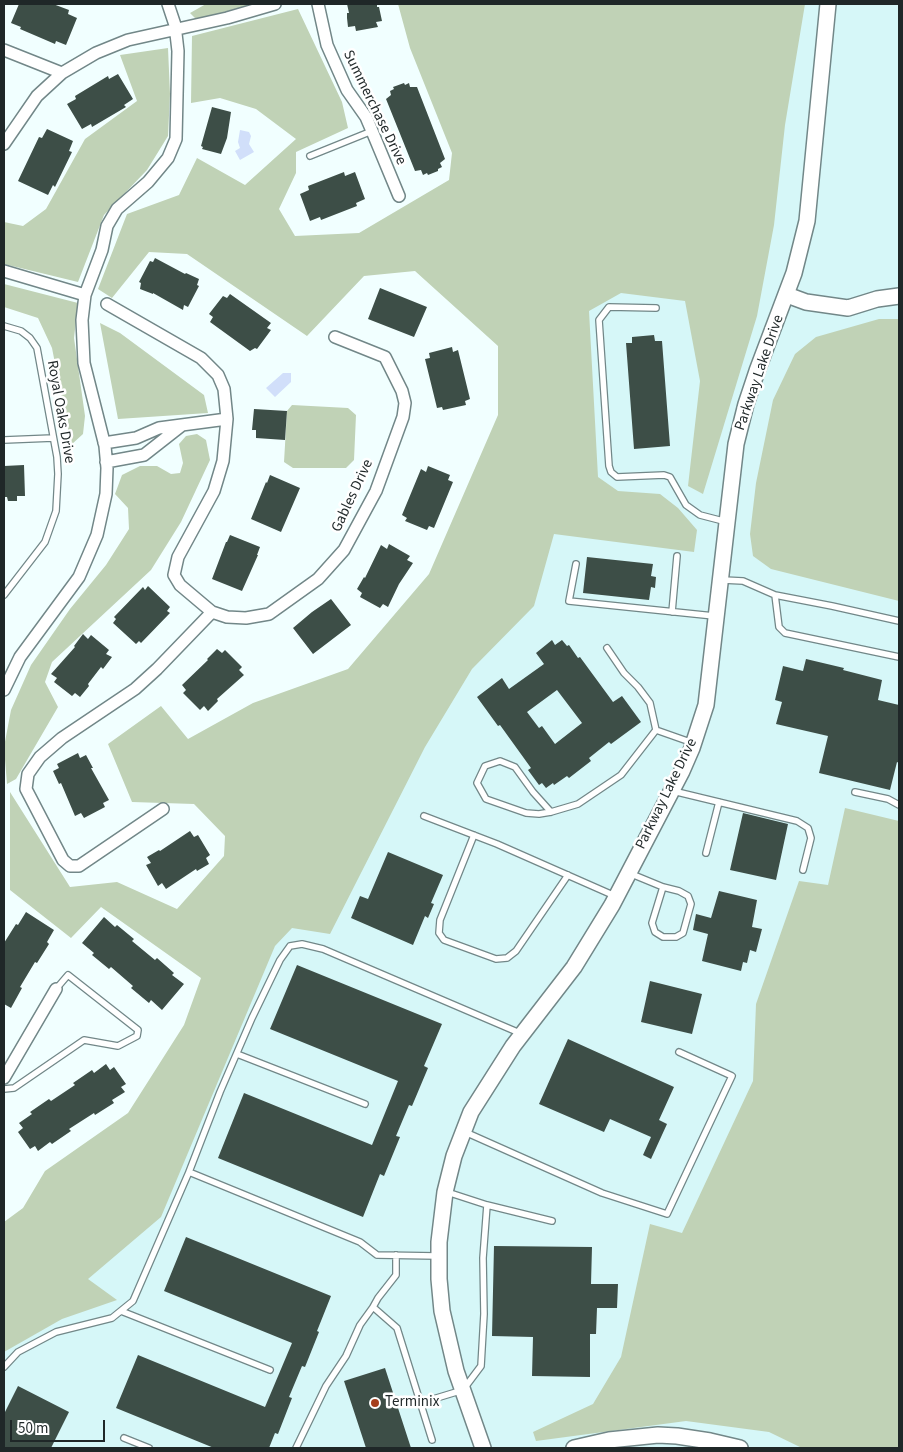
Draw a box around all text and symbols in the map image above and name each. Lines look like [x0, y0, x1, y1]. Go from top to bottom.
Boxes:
street label: Summerchase Drive [338, 48, 410, 168]
street label: Parkway Lake Drive [732, 313, 788, 433]
street label: Royal Oaks Drive [42, 359, 78, 465]
street label: Gables Drive [328, 457, 378, 535]
street label: Parkway Lake Drive [632, 736, 702, 852]
place label: Terminix [385, 1394, 439, 1412]
marker: Terminix [369, 1397, 381, 1409]
scale bar [12, 1410, 108, 1442]
text: 50 m [18, 1418, 48, 1439]

